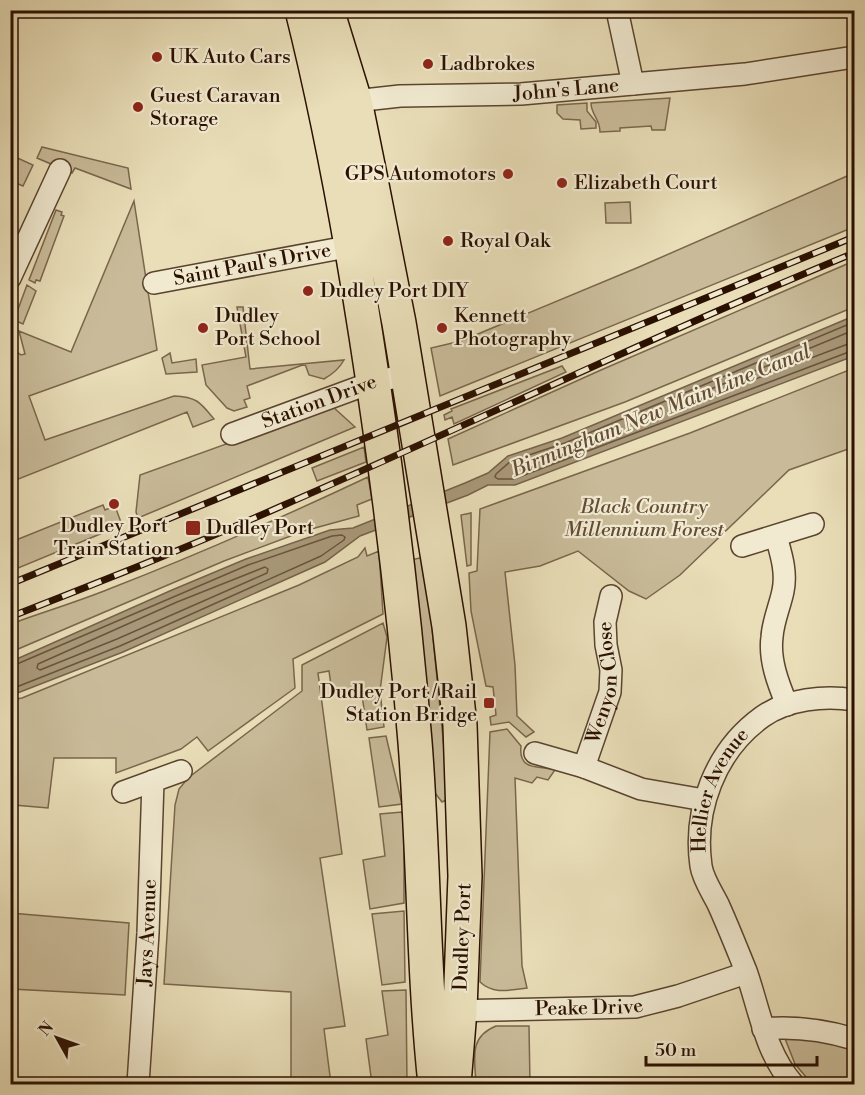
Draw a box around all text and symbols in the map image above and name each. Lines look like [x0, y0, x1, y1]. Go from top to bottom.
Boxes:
place label: UK Auto Cars [169, 45, 291, 70]
marker: UK Auto Cars [150, 50, 164, 64]
place label: Ladbrokes [440, 52, 535, 77]
marker: Ladbrokes [421, 57, 435, 71]
street label: John's Lane [512, 73, 620, 107]
place label: Guest Caravan Storage [150, 84, 281, 132]
marker: Guest Caravan Storage [131, 100, 145, 114]
place label: GPS Automotors [345, 162, 496, 187]
marker: GPS Automotors [501, 167, 515, 181]
place label: Elizabeth Court [574, 171, 718, 196]
marker: Elizabeth Court [555, 176, 569, 190]
place label: Royal Oak [460, 229, 552, 254]
marker: Royal Oak [441, 234, 455, 248]
street label: Saint Paul's Drive [171, 238, 333, 292]
place label: Dudley Port DIY [320, 279, 469, 304]
marker: Dudley Port DIY [301, 284, 315, 298]
place label: Dudley Port School [215, 304, 321, 352]
place label: Kennett Photography [454, 304, 572, 352]
marker: Dudley Port School [196, 321, 210, 335]
marker: Kennett Photography [435, 321, 449, 335]
water label: Birmingham New Main Line Canal [506, 339, 815, 484]
street label: Station Drive [258, 369, 380, 434]
park label: Black Country Millennium Forest [564, 495, 724, 543]
marker: Dudley Port Train Station [107, 497, 121, 511]
place label: Dudley Port Train Station [54, 514, 174, 562]
place label: Dudley Port [206, 516, 314, 541]
marker: Dudley Port [184, 519, 202, 537]
street label: Wenyon Close [580, 621, 624, 748]
place label: Dudley Port / Rail Station Bridge [320, 680, 477, 728]
marker: Dudley Port / Rail Station Bridge [482, 696, 496, 710]
street label: Hellier Avenue [687, 723, 754, 853]
street label: Jays Avenue [132, 878, 162, 988]
street label: Dudley Port [449, 883, 477, 991]
street label: Peake Drive [535, 993, 646, 1022]
north arrow [27, 1008, 87, 1068]
text: N [35, 1017, 58, 1040]
scale bar [646, 1029, 817, 1067]
text: 50 m [655, 1039, 697, 1062]

